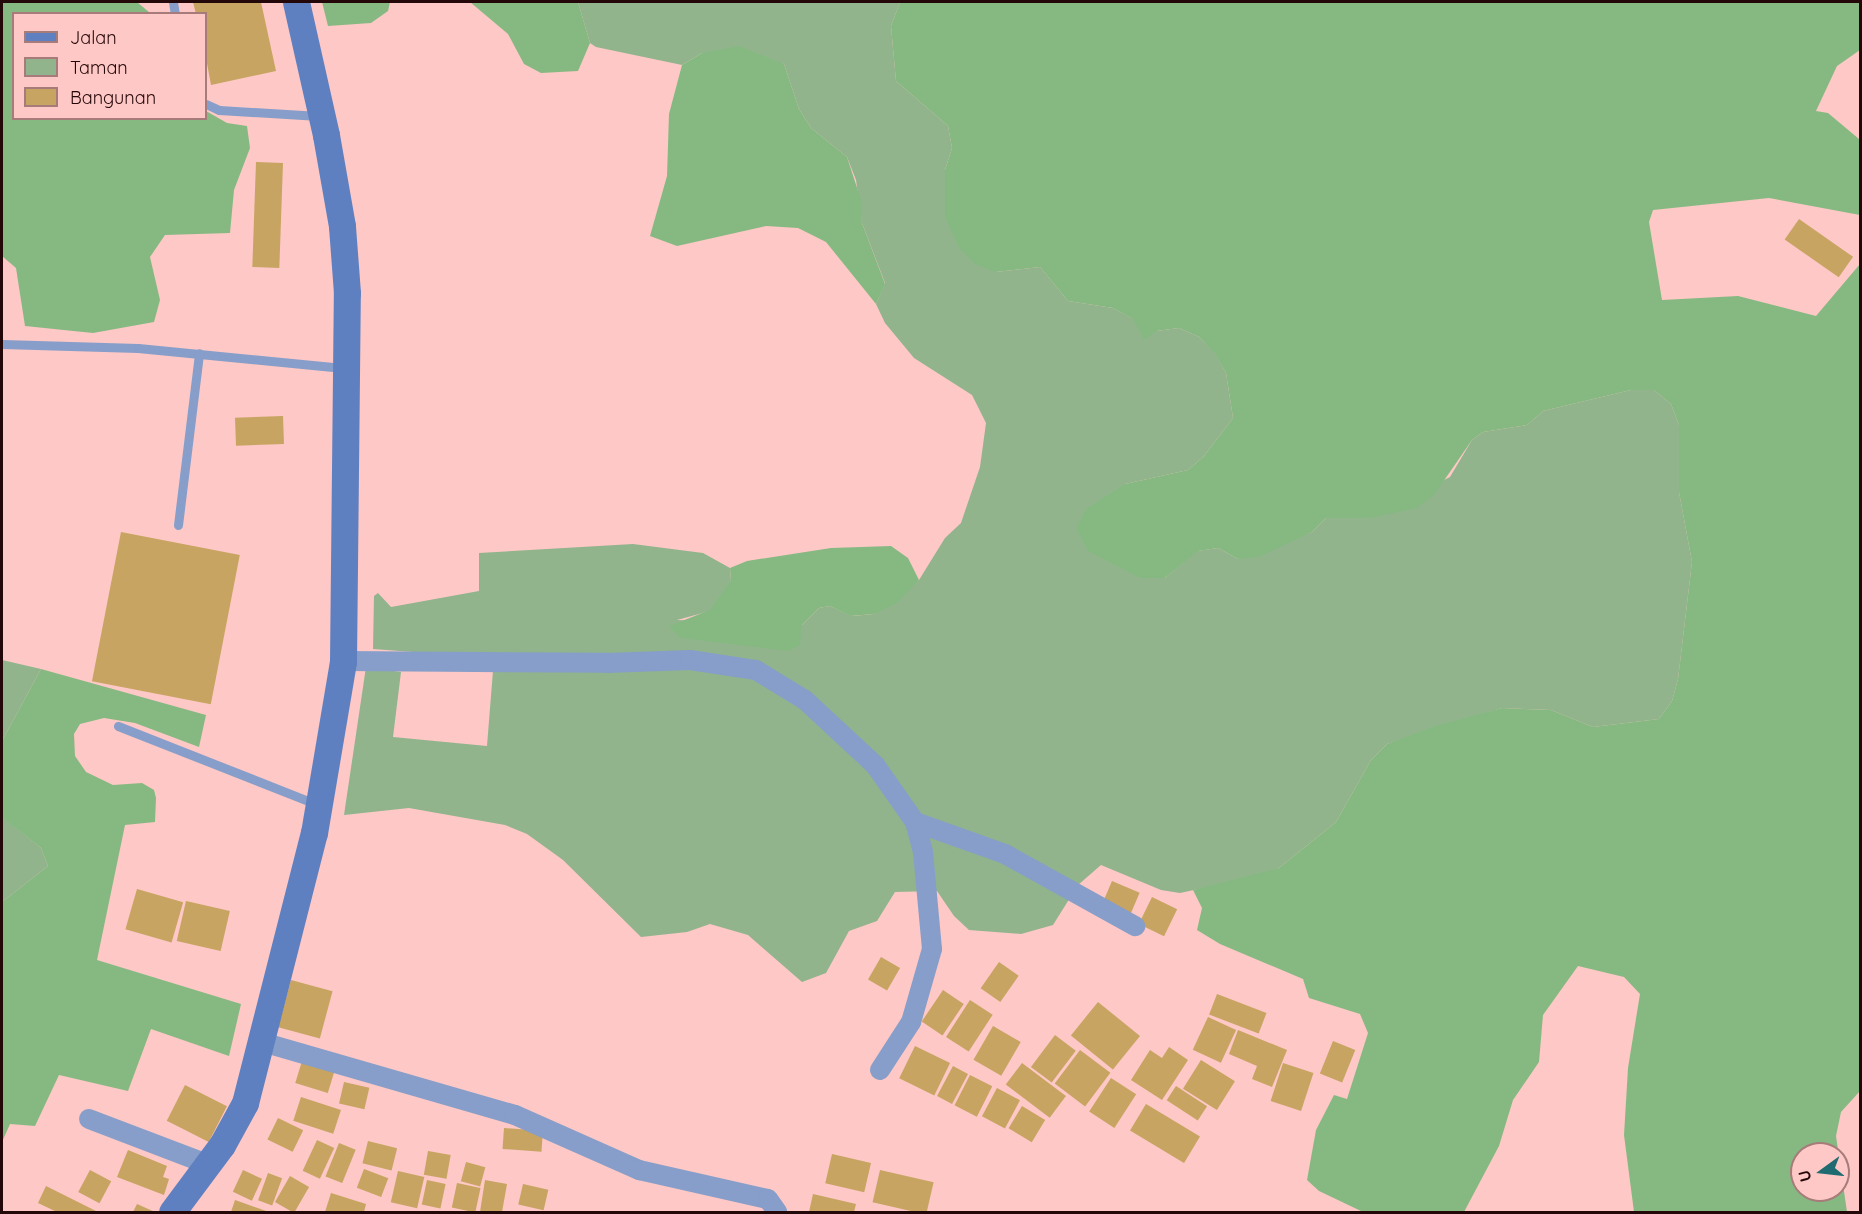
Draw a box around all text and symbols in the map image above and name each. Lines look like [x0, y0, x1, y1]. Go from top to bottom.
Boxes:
legend [12, 12, 207, 120]
text: Jalan [70, 26, 117, 49]
text: Taman [70, 56, 128, 79]
text: Bangunan [70, 86, 156, 109]
north arrow [1790, 1142, 1850, 1202]
text: U [1793, 1168, 1816, 1184]

